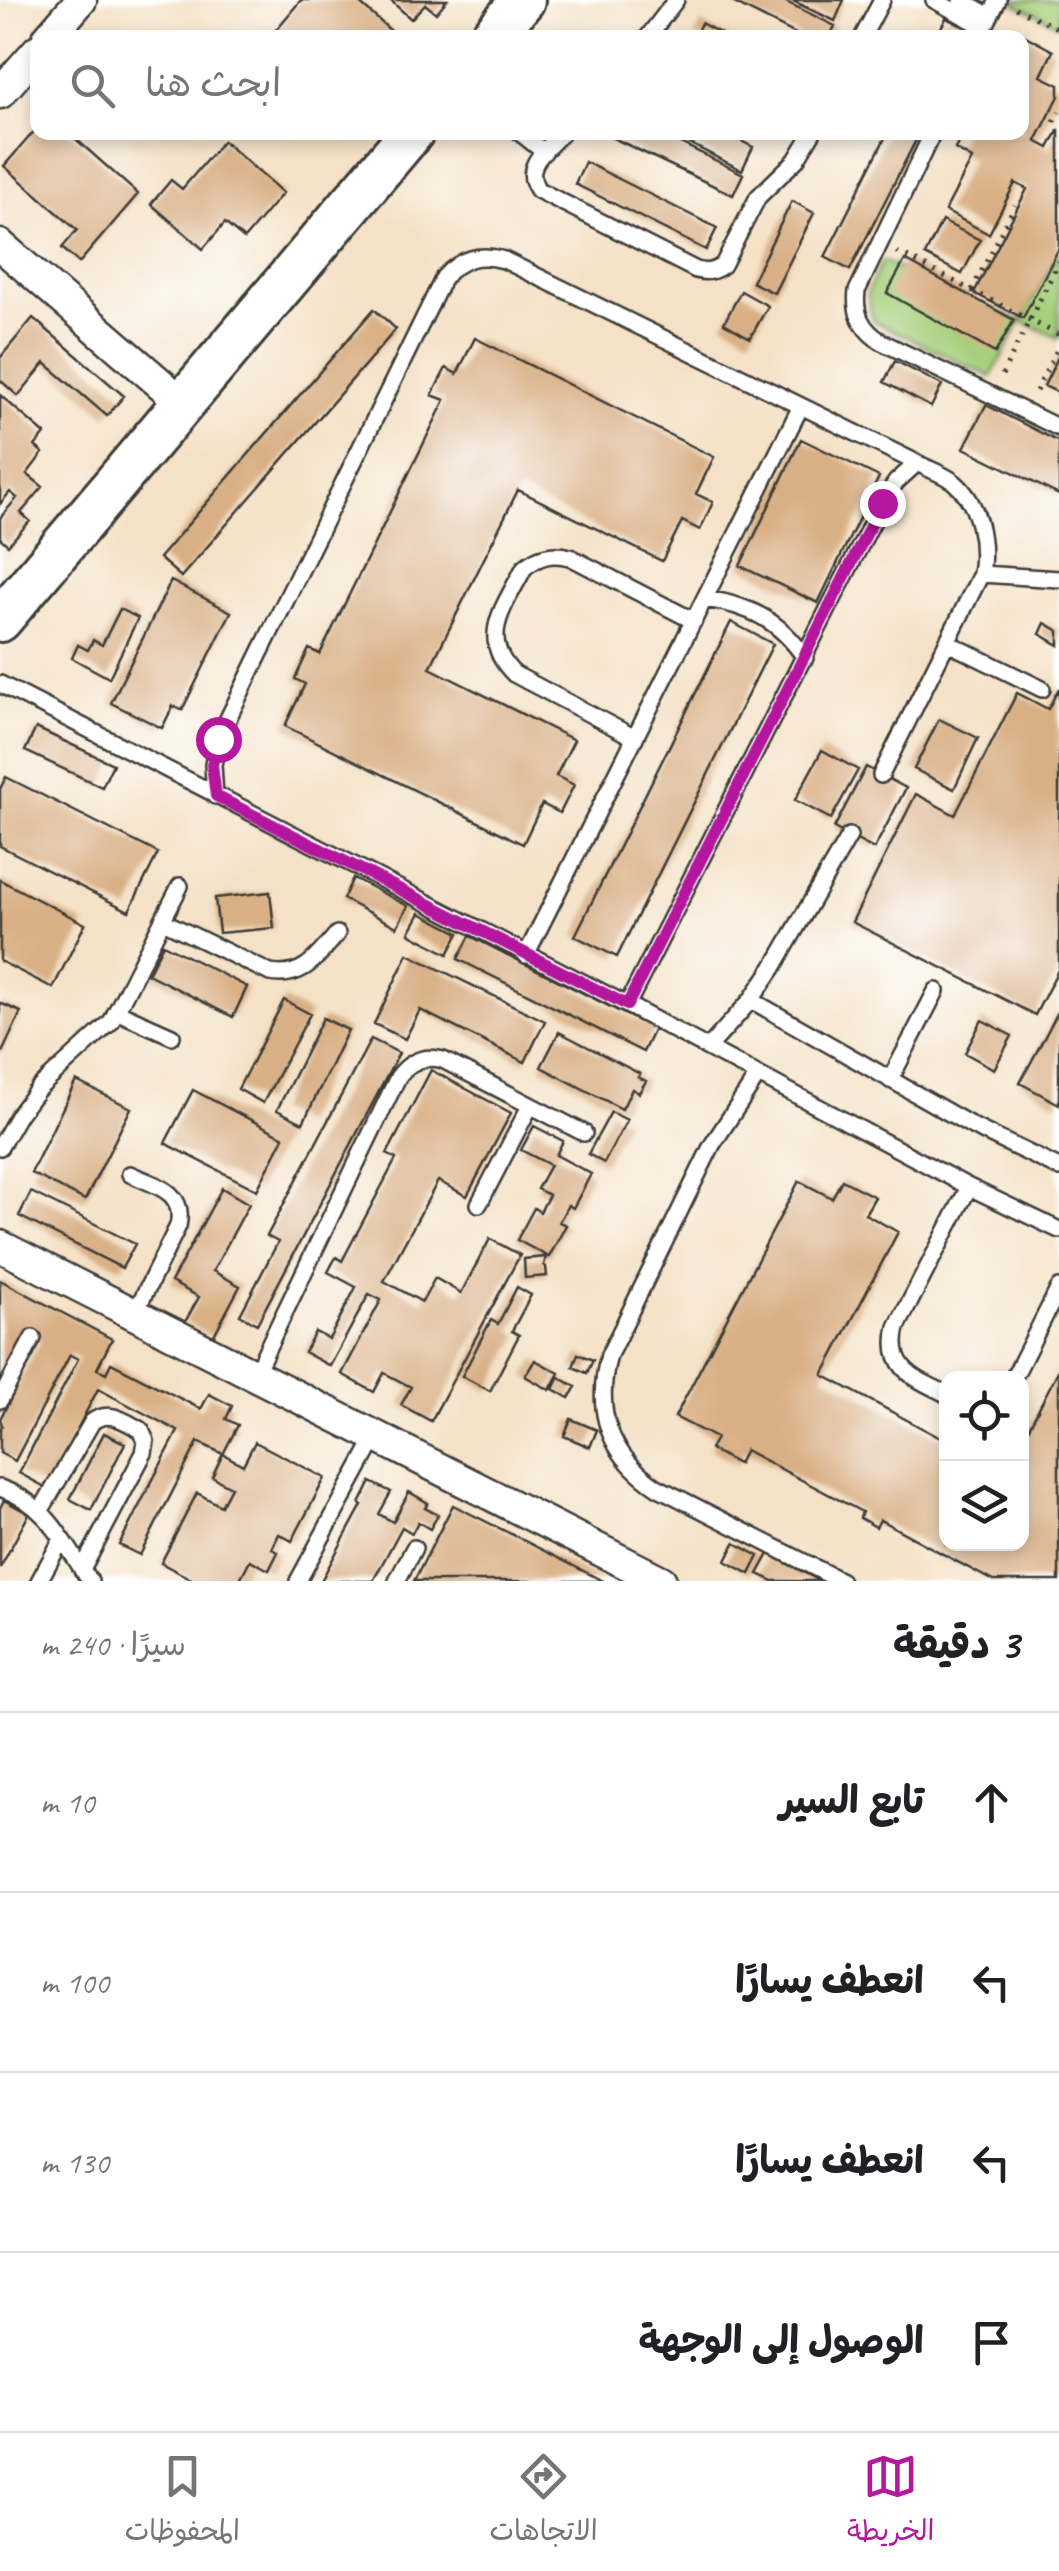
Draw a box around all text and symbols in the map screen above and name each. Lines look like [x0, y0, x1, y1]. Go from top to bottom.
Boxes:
search box [30, 30, 1029, 140]
icon: search [65, 58, 120, 113]
text: ابحث هنا [145, 60, 281, 107]
route end [860, 481, 906, 527]
route start [196, 717, 242, 763]
map controls [939, 1371, 1029, 1551]
button: locate [939, 1371, 1029, 1461]
button: layers [939, 1461, 1029, 1551]
text: 3 دقيقة [893, 1618, 1019, 1671]
text: سيرًا · 240 m [40, 1624, 186, 1665]
icon: ahead [964, 1775, 1019, 1830]
text: تابع السير [779, 1777, 924, 1824]
text: 10 m [40, 1782, 94, 1823]
icon: left [964, 1955, 1019, 2010]
text: انعطف يسارًا [735, 1957, 924, 2004]
text: 100 m [40, 1962, 109, 2003]
icon: left [964, 2135, 1019, 2190]
text: انعطف يسارًا [735, 2137, 924, 2184]
text: 130 m [40, 2142, 109, 2183]
icon: arrive [964, 2315, 1019, 2370]
text: الوصول إلى الوجهة [638, 2317, 924, 2364]
tab: المحفوظات [125, 2449, 240, 2555]
tab: الاتجاهات [489, 2449, 598, 2555]
tab: الخريطة [847, 2449, 934, 2555]

